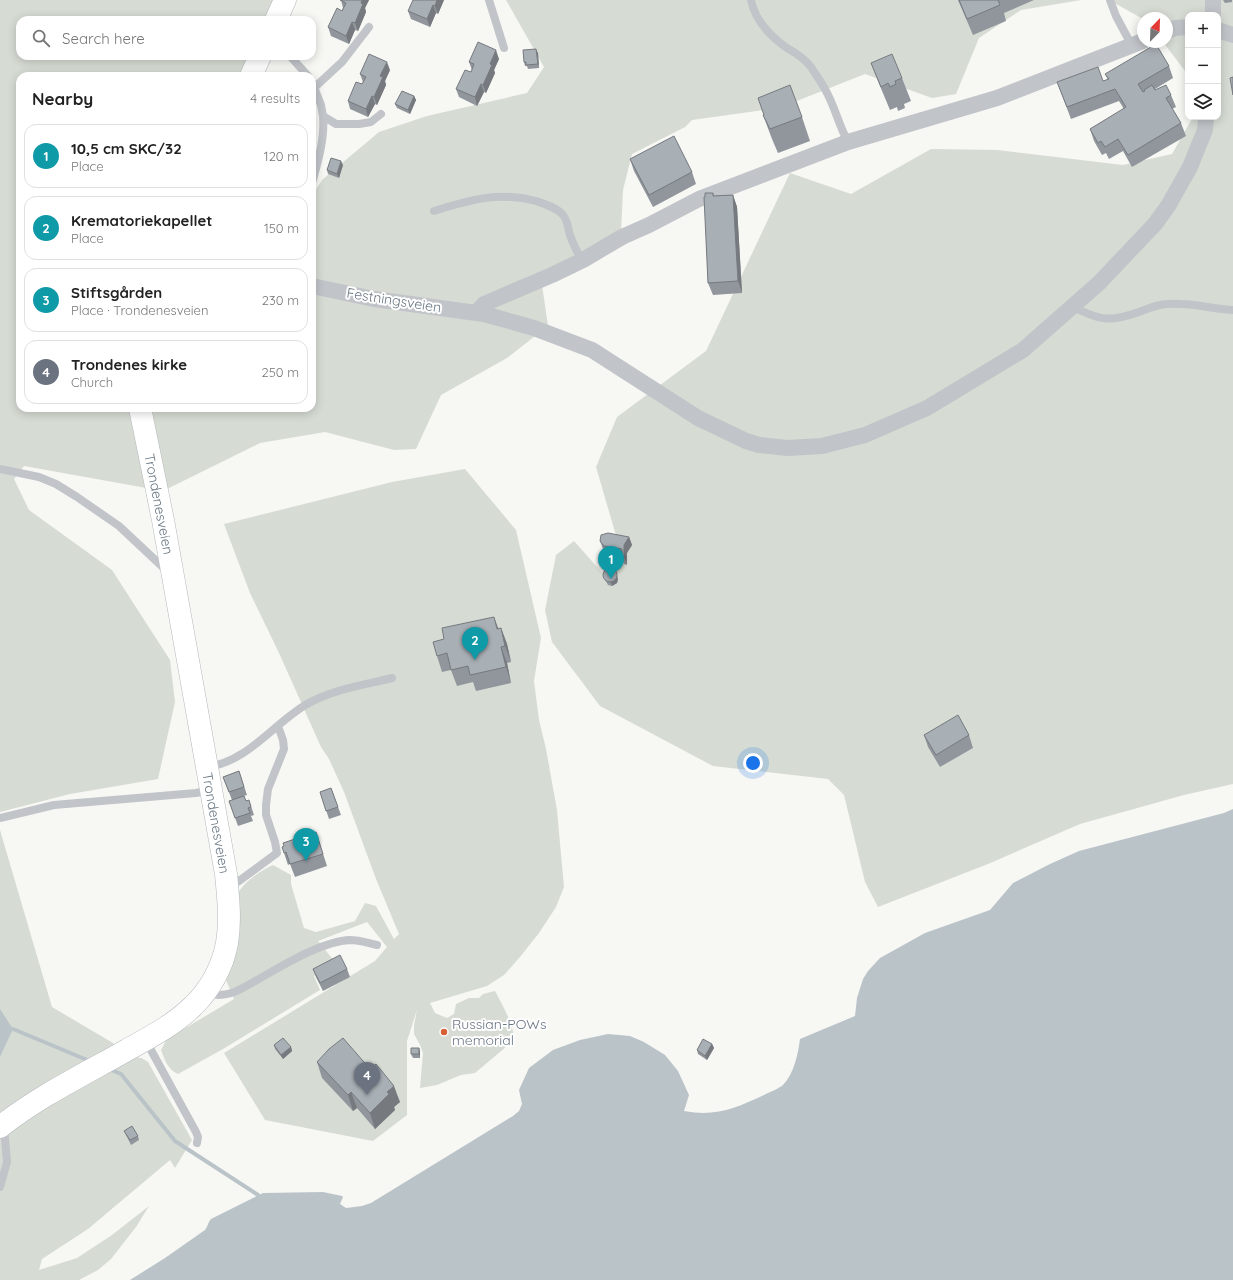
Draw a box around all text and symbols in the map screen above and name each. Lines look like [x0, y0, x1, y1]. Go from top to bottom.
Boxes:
north arrow [1137, 12, 1173, 48]
map controls [1185, 12, 1221, 120]
button: + [1185, 12, 1221, 48]
search box [16, 16, 316, 60]
icon: search [30, 27, 52, 49]
text: Search here [62, 29, 145, 48]
button: − [1185, 48, 1221, 84]
button: layers [1185, 84, 1221, 120]
text: Nearby [32, 88, 93, 109]
text: 4 results [250, 90, 300, 106]
text: 10,5 cm SKC/32 [71, 139, 182, 158]
text: 1 [43, 148, 49, 164]
text: 120 m [264, 148, 299, 164]
text: Place [71, 158, 104, 174]
text: Krematoriekapellet [71, 211, 212, 230]
text: 2 [42, 220, 50, 236]
text: 150 m [264, 220, 299, 236]
text: Place [71, 230, 104, 246]
text: Stiftsgården [71, 283, 162, 302]
street label: Festningsveien [345, 284, 443, 316]
text: 3 [43, 292, 49, 308]
text: 230 m [262, 292, 299, 308]
text: Place · Trondenesveien [71, 302, 208, 318]
text: Trondenes kirke [71, 355, 187, 374]
text: 4 [42, 364, 50, 380]
text: 250 m [262, 364, 299, 380]
text: Church [71, 374, 113, 390]
street label: Trondenesveien [140, 452, 178, 556]
pin: 1 [598, 546, 624, 579]
pin: 2 [462, 627, 488, 660]
your location [743, 753, 763, 773]
street label: Trondenesveien [198, 771, 234, 875]
pin: 3 [293, 828, 319, 861]
place label: Russian-POWs memorial [452, 1015, 546, 1049]
marker: Russian-POWs memorial [439, 1027, 449, 1037]
pin: 4 [354, 1062, 380, 1095]

